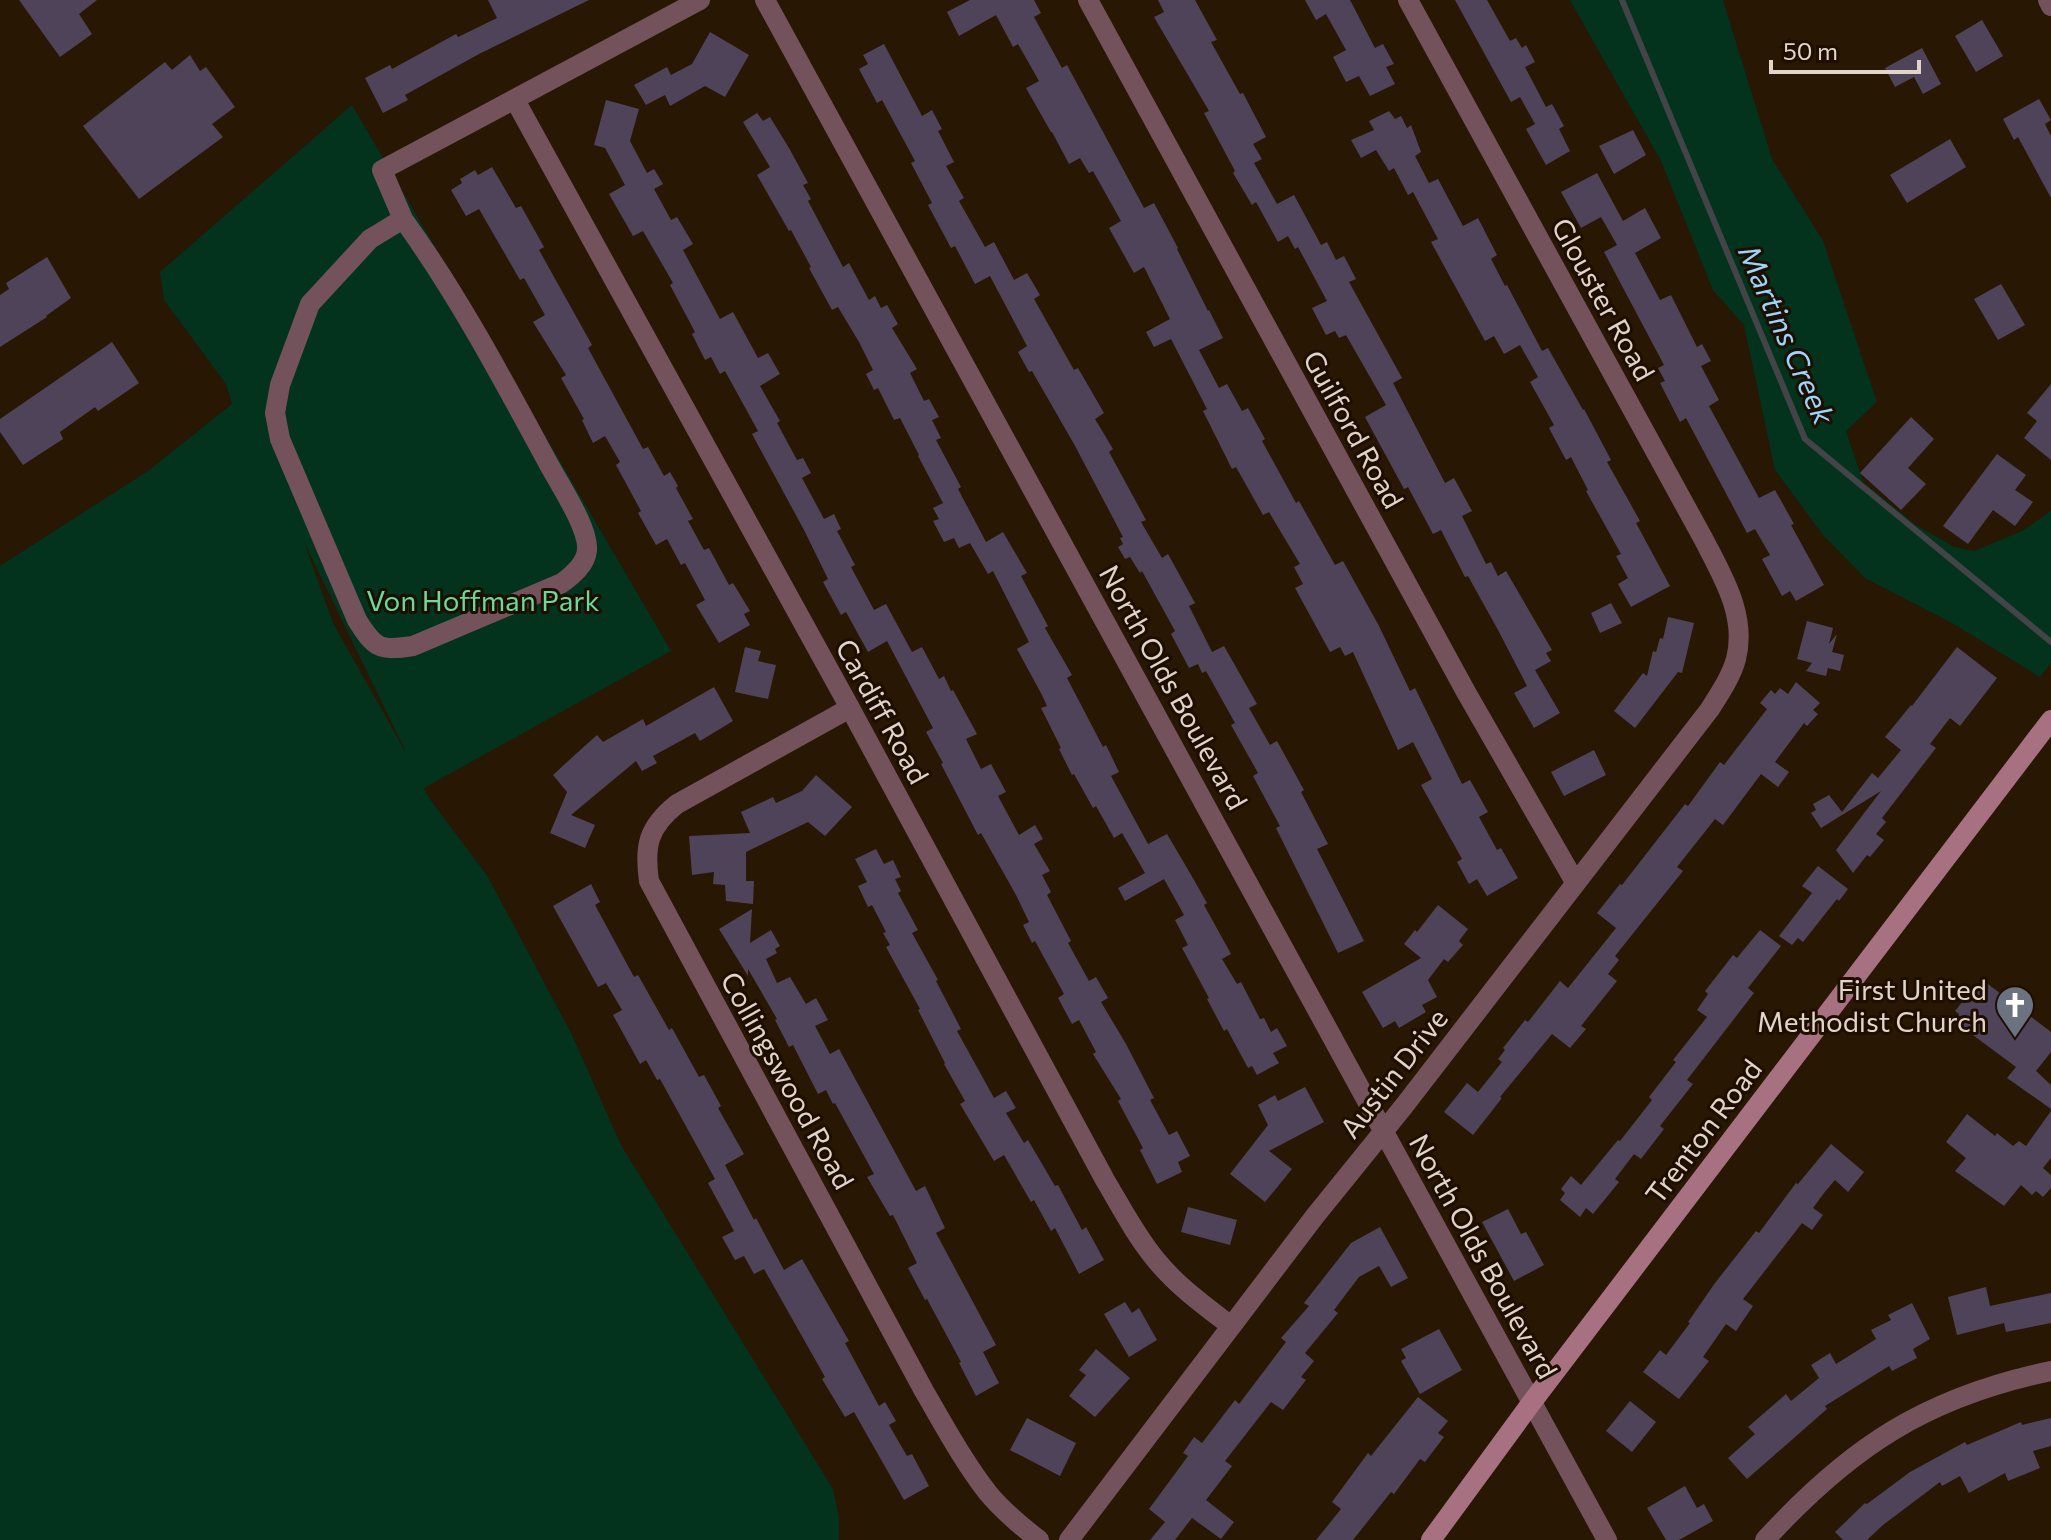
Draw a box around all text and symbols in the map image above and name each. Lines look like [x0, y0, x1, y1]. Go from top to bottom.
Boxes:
scale bar [1771, 24, 1919, 74]
text: 50 m [1783, 36, 1838, 65]
street label: Glouster Road [1545, 212, 1663, 386]
water label: Martins Creek [1732, 238, 1844, 430]
street label: Guilford Road [1297, 344, 1411, 514]
street label: North Olds Boulevard [1093, 559, 1255, 815]
park label: Von Hoffman Park [366, 583, 600, 617]
street label: Cardiff Road [829, 633, 937, 789]
street label: Collingswood Road [714, 965, 862, 1195]
place label: First United Methodist Church [1757, 972, 1987, 1038]
church icon: First United Methodist Church [1994, 984, 2036, 1039]
street label: Austin Drive [1332, 1001, 1454, 1145]
street label: Trenton Road [1638, 1052, 1768, 1210]
street label: North Olds Boulevard [1403, 1128, 1565, 1384]

